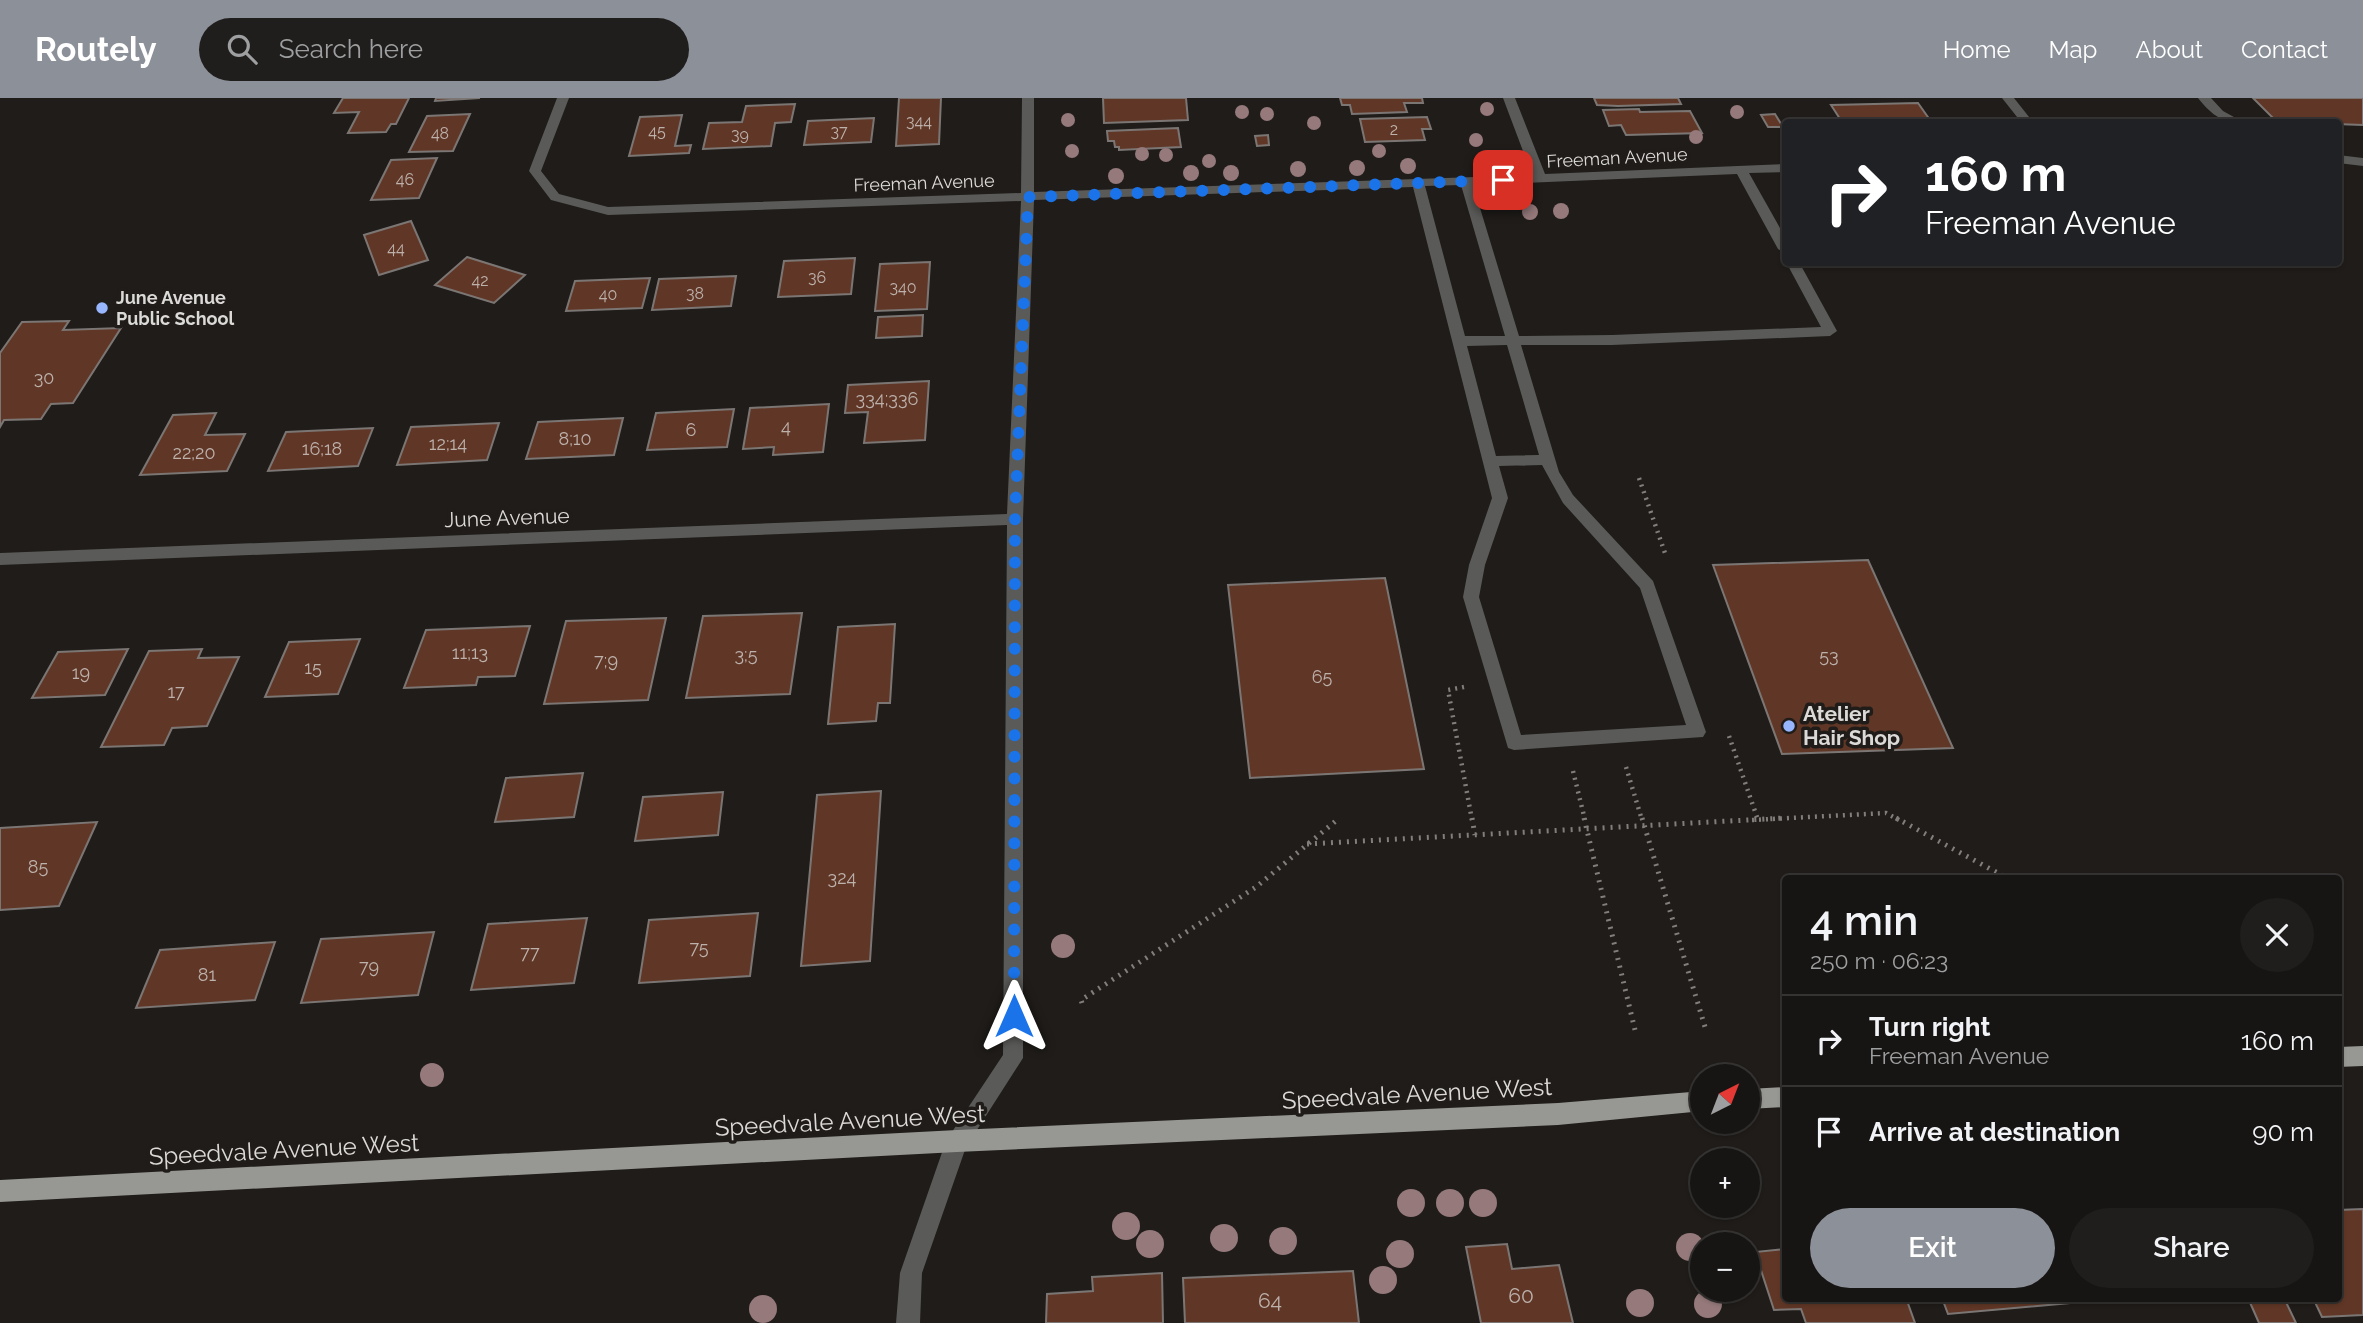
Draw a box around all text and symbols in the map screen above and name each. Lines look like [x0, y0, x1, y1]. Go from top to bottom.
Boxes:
search box [199, 18, 689, 81]
text: Routely [35, 30, 157, 69]
icon: search [223, 30, 261, 68]
text: Search here [279, 34, 423, 64]
text: Home [1943, 35, 2011, 64]
text: Map [2049, 35, 2097, 64]
text: About [2135, 35, 2203, 64]
text: Contact [2241, 35, 2328, 64]
house number: 344 [906, 112, 932, 131]
house number: 2 [1390, 120, 1398, 139]
house number: 45 [648, 122, 666, 141]
house number: 37 [830, 122, 848, 141]
house number: 48 [431, 124, 449, 143]
house number: 39 [731, 125, 749, 144]
street label: Freeman Avenue [1546, 143, 1688, 172]
text: 160 m [1925, 145, 2066, 202]
icon: right [1810, 147, 1901, 238]
pin [1473, 150, 1533, 210]
icon: arrive [1484, 161, 1522, 199]
house number: 46 [396, 170, 414, 189]
street label: Freeman Avenue [853, 170, 995, 195]
text: Freeman Avenue [1925, 204, 2176, 241]
house number: 44 [387, 239, 405, 258]
house number: 36 [808, 268, 826, 287]
house number: 42 [471, 271, 489, 290]
house number: 340 [889, 278, 917, 297]
house number: 38 [686, 284, 704, 303]
house number: 40 [599, 285, 617, 304]
place label: June Avenue Public School [116, 287, 234, 329]
marker: June Avenue Public School [94, 300, 110, 316]
house number: 30 [34, 367, 54, 388]
house number: 334;336 [856, 388, 919, 409]
house number: 4 [781, 416, 791, 437]
house number: 6 [686, 419, 697, 440]
house number: 8;10 [558, 428, 592, 449]
house number: 12;14 [429, 433, 467, 454]
house number: 16;18 [302, 438, 342, 459]
house number: 22;20 [173, 442, 215, 463]
street label: June Avenue [444, 503, 570, 532]
house number: 11;13 [452, 642, 488, 663]
house number: 3;5 [734, 644, 758, 665]
house number: 53 [1819, 645, 1839, 666]
house number: 7;9 [594, 650, 618, 671]
house number: 15 [304, 657, 322, 678]
house number: 19 [72, 662, 90, 683]
house number: 65 [1312, 666, 1333, 687]
house number: 17 [167, 681, 185, 702]
place label: Atelier Hair Shop [1803, 701, 1900, 750]
marker: Atelier Hair Shop [1781, 718, 1797, 734]
house number: 85 [28, 856, 48, 877]
house number: 324 [828, 867, 857, 888]
text: 4 min [1810, 896, 1918, 945]
button: close [2240, 898, 2314, 972]
house number: 75 [689, 937, 709, 958]
house number: 77 [520, 942, 540, 963]
text: 250 m · 06:23 [1810, 947, 1948, 974]
house number: 79 [359, 956, 379, 977]
house number: 81 [198, 964, 216, 985]
position arrow [977, 979, 1051, 1053]
text: Turn right [1869, 1012, 1990, 1042]
icon: right [1810, 1022, 1848, 1060]
text: 160 m [2241, 1026, 2314, 1056]
text: Freeman Avenue [1869, 1042, 2049, 1069]
north arrow [1690, 1064, 1760, 1134]
map controls [1690, 1064, 1760, 1302]
street label: Speedvale Avenue West [1281, 1072, 1553, 1115]
street label: Speedvale Avenue West [714, 1099, 986, 1142]
icon: arrive [1810, 1113, 1848, 1151]
text: Arrive at destination [1869, 1117, 2120, 1147]
text: 90 m [2252, 1117, 2314, 1147]
street label: Speedvale Avenue West [148, 1128, 420, 1171]
button: + [1690, 1148, 1760, 1218]
button: Exit [1810, 1208, 2055, 1288]
button: Share [2069, 1208, 2314, 1288]
button: − [1690, 1232, 1760, 1302]
house number: 60 [1508, 1283, 1534, 1308]
house number: 64 [1258, 1288, 1282, 1313]

